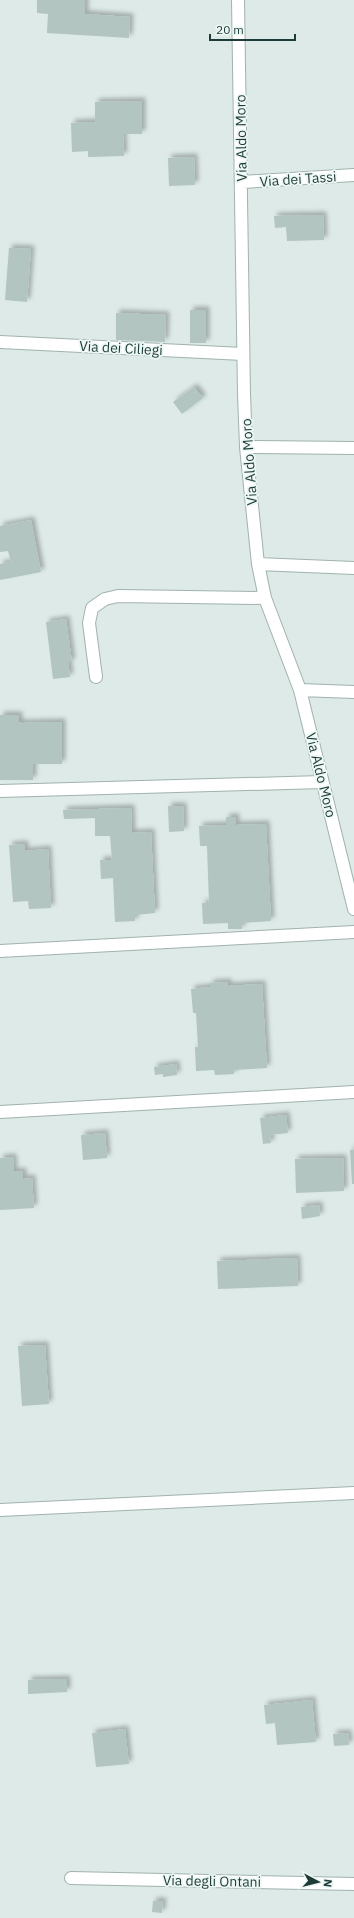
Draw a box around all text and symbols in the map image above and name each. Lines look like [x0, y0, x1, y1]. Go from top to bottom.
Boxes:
scale bar [210, 16, 295, 42]
text: 20 m [216, 22, 244, 37]
street label: Via Aldo Moro [231, 94, 251, 182]
street label: Via dei Tassi [259, 167, 337, 191]
street label: Via dei Ciliegi [79, 337, 163, 359]
street label: Via Aldo Moro [237, 418, 261, 506]
street label: Via Aldo Moro [302, 731, 340, 820]
north arrow [298, 1862, 338, 1902]
street label: Via degli Ontani [163, 1871, 261, 1891]
text: N [320, 1878, 335, 1888]

